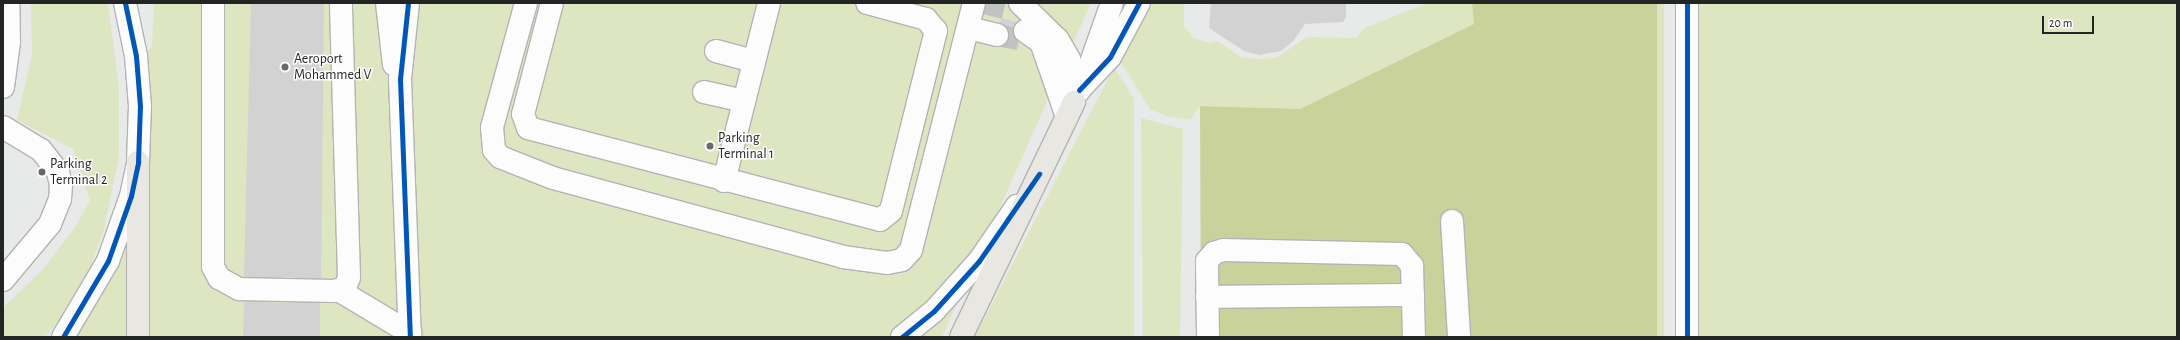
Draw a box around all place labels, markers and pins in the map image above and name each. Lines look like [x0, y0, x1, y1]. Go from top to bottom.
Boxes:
place label: Aeroport Mohammed V [294, 51, 371, 84]
marker: Aeroport Mohammed V [279, 61, 291, 73]
place label: Parking Terminal 1 [718, 130, 774, 162]
marker: Parking Terminal 1 [705, 141, 715, 151]
place label: Parking Terminal 2 [50, 156, 107, 188]
marker: Parking Terminal 2 [37, 167, 47, 177]

